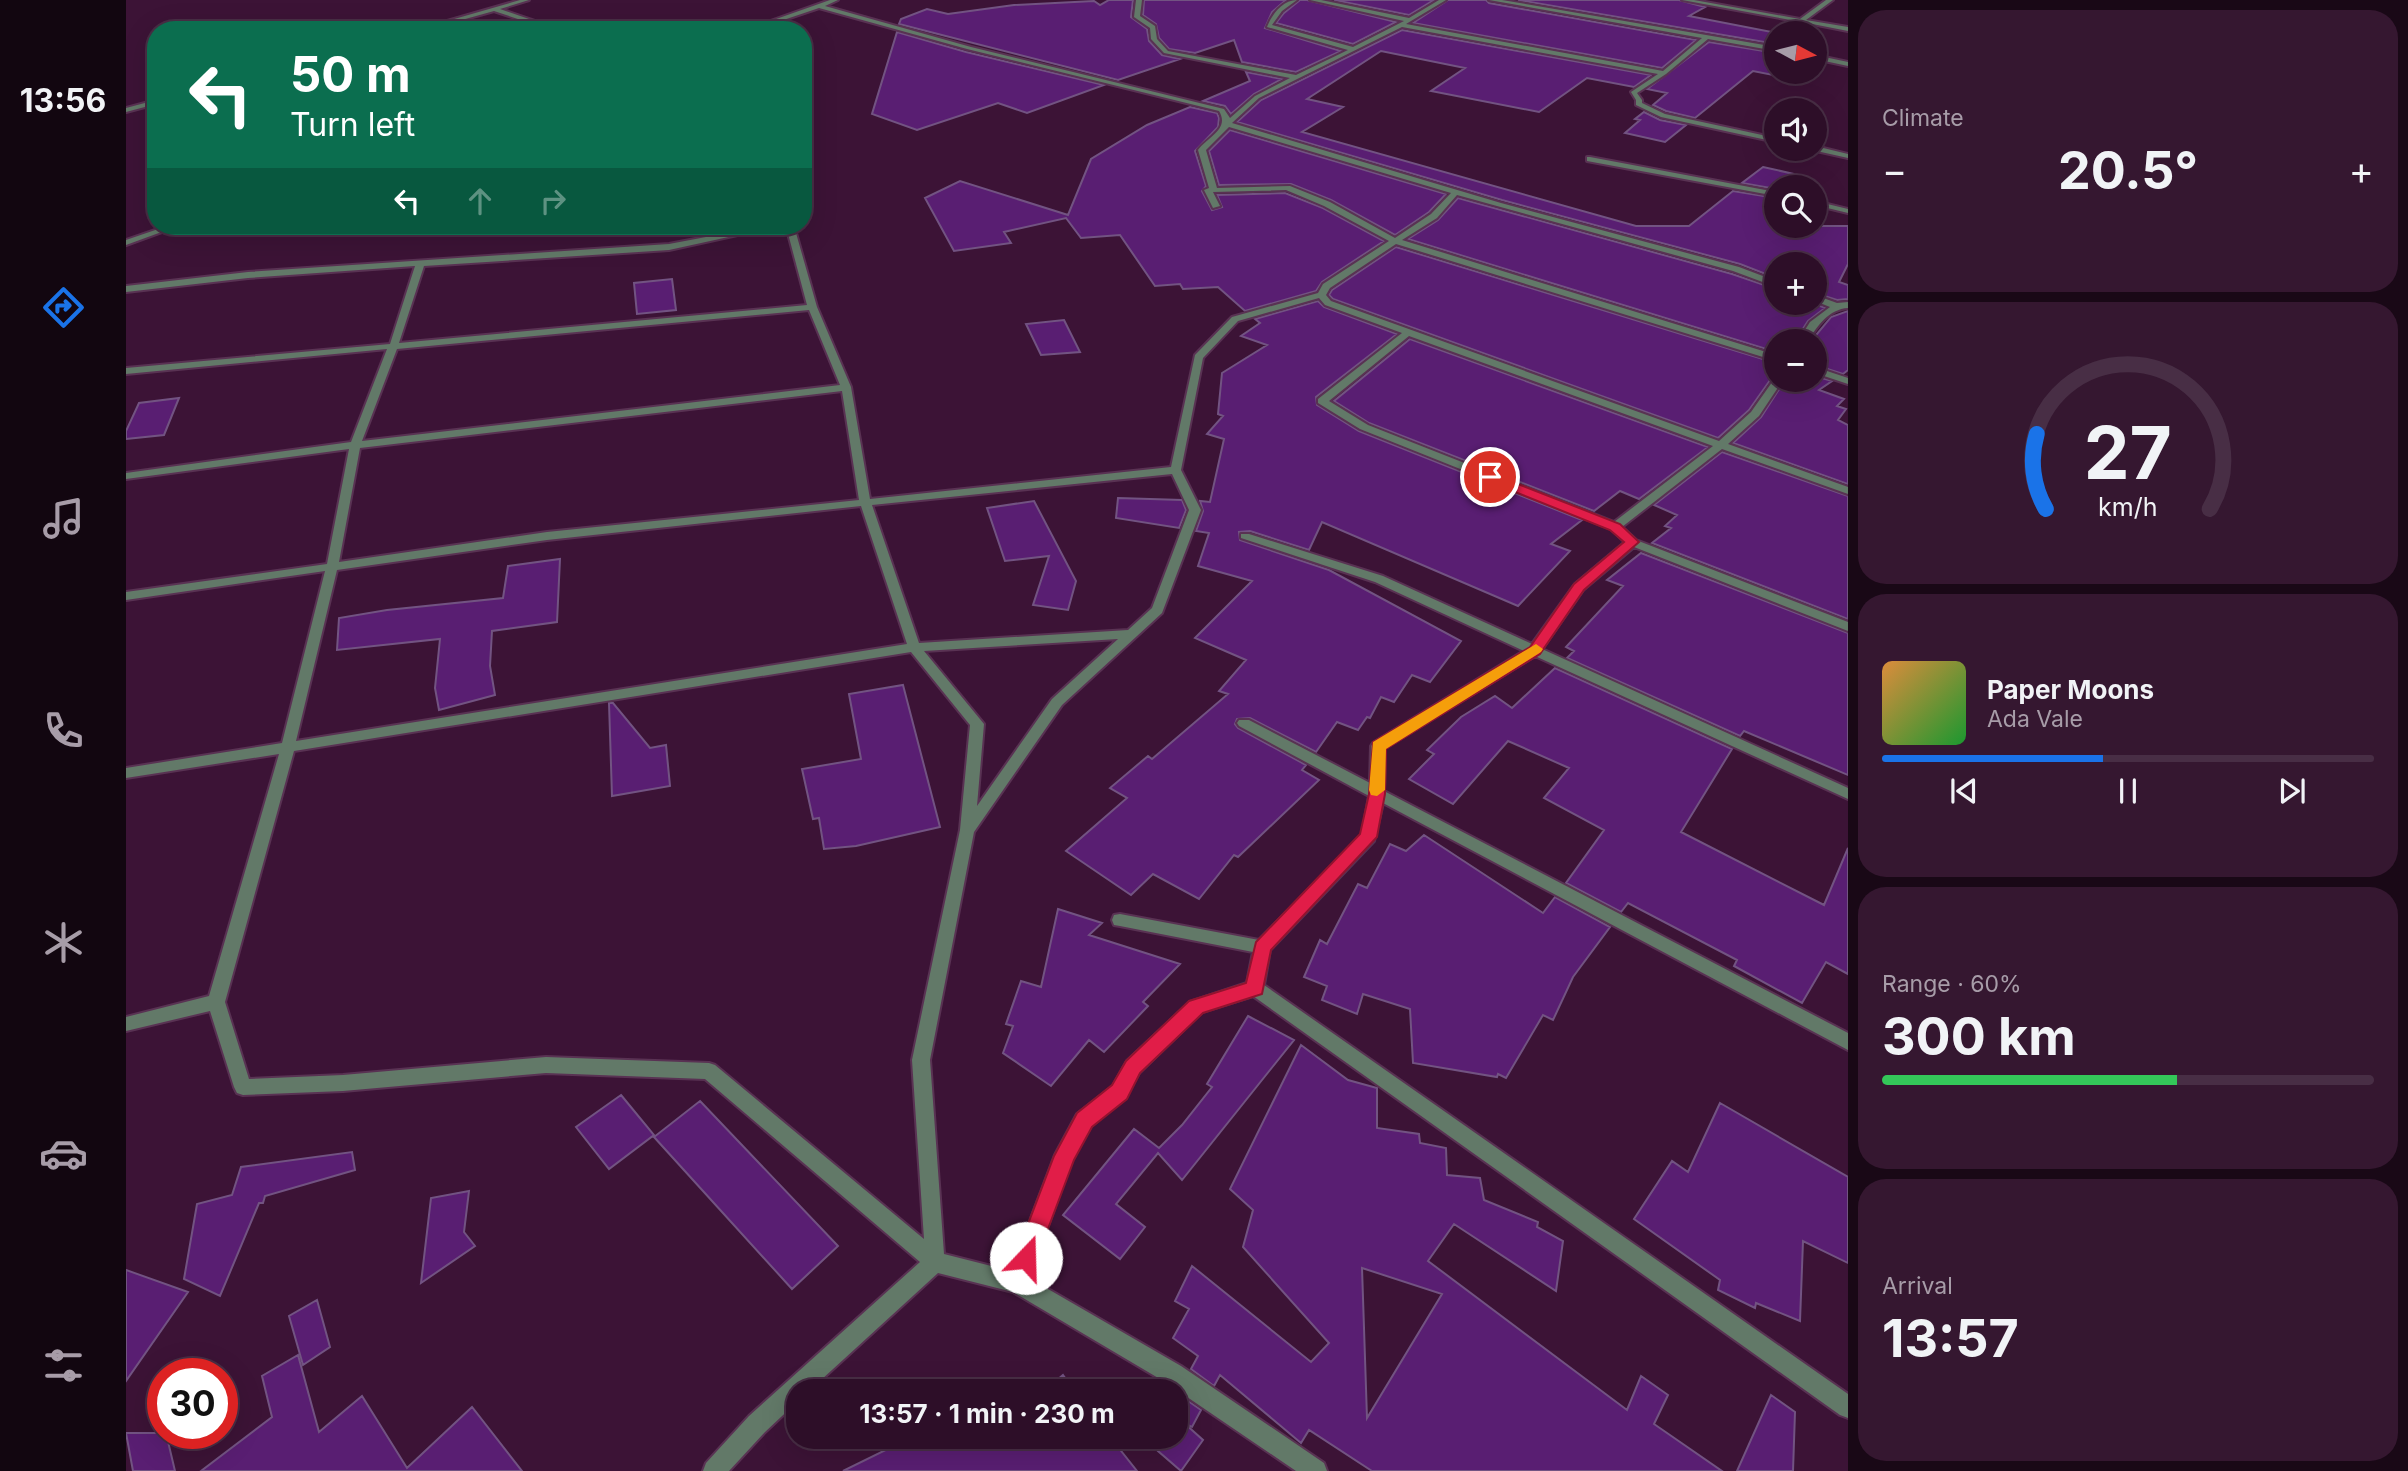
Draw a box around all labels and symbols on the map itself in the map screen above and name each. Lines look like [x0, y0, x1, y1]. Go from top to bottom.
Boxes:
north arrow [1764, 21, 1827, 84]
pin [1460, 447, 1520, 507]
position arrow [989, 1221, 1063, 1295]
speed limit sign: 30 [147, 1358, 238, 1449]

